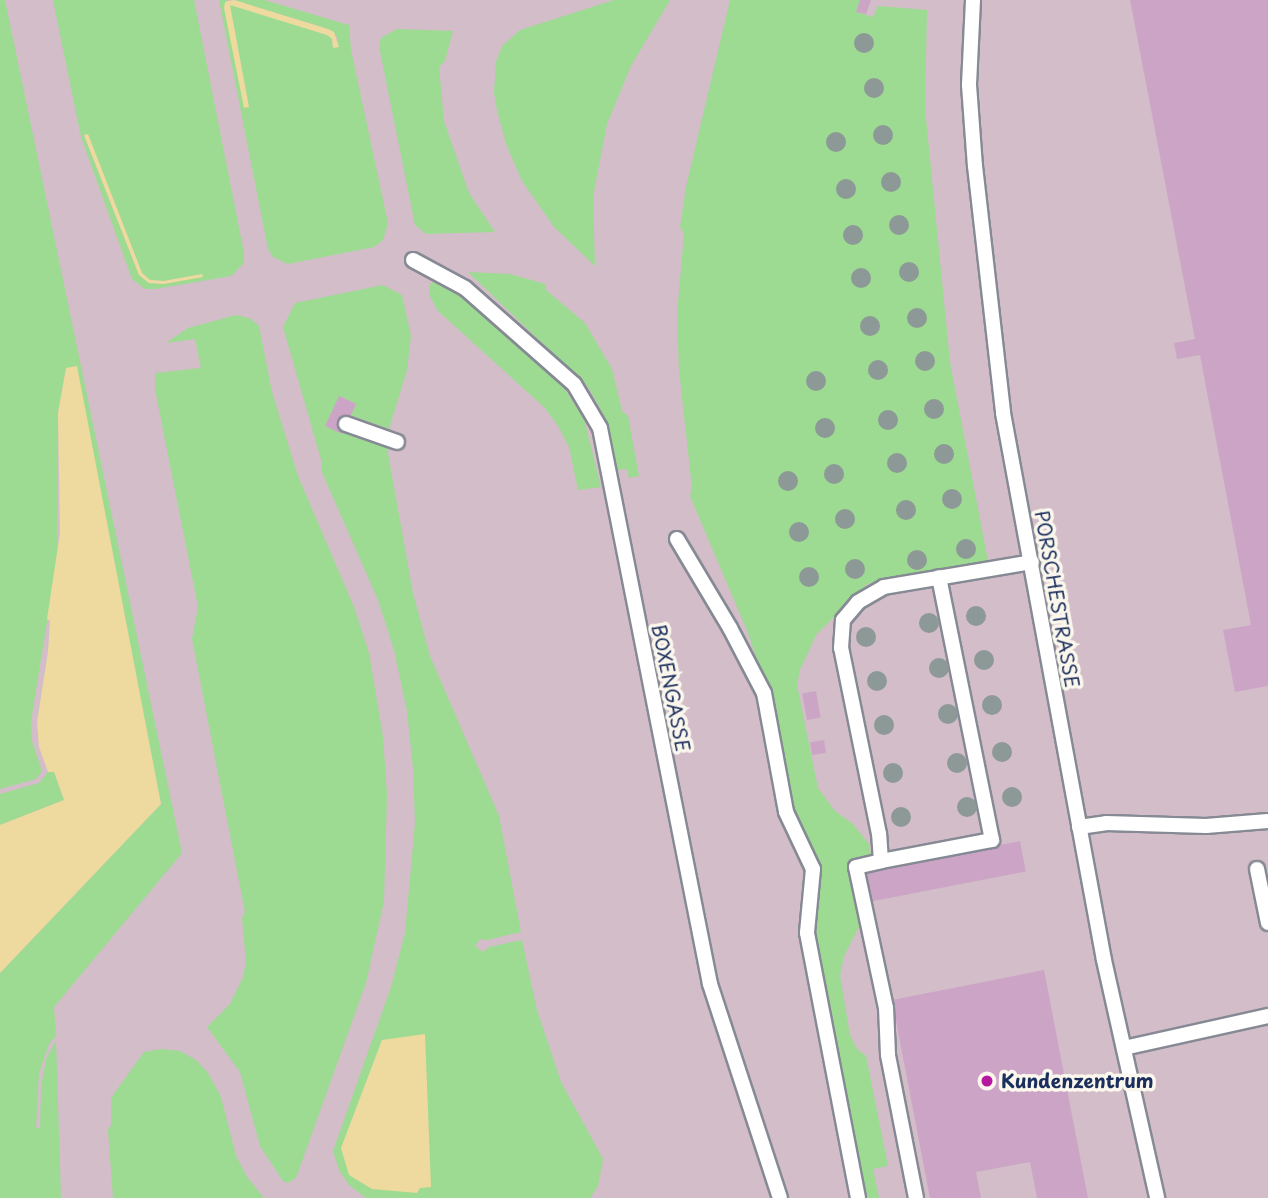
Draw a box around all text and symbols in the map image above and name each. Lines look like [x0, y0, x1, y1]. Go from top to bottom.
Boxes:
street label: PORSCHESTRASSE [1030, 508, 1084, 690]
street label: BOXENGASSE [647, 622, 695, 754]
place label: Kundenzentrum [1001, 1070, 1154, 1092]
marker: Kundenzentrum [979, 1073, 995, 1089]

